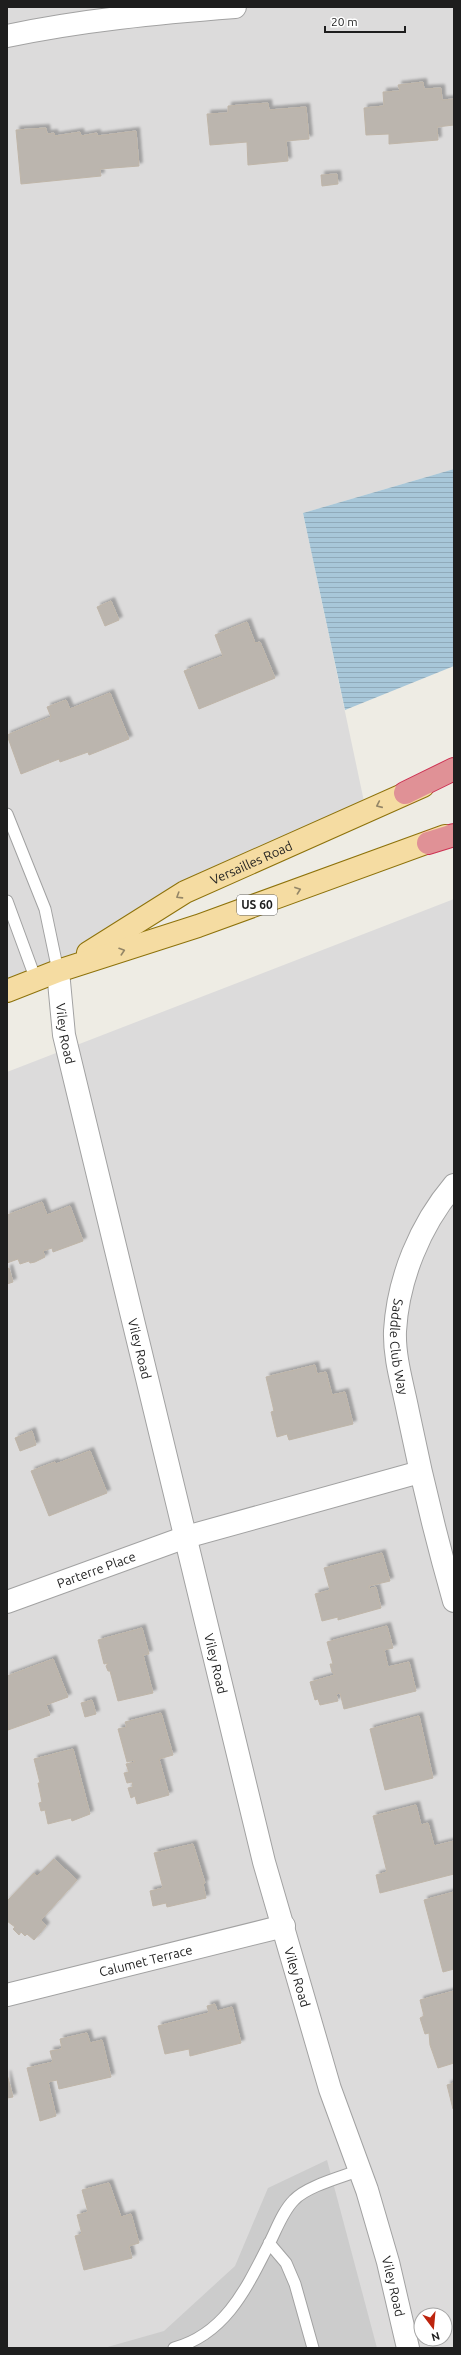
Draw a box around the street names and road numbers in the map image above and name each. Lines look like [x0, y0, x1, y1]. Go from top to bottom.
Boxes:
street label: Versailles Road [208, 838, 294, 887]
road number: US 60 [237, 895, 277, 915]
street label: Viley Road [54, 1002, 78, 1065]
street label: Saddle Club Way [388, 1298, 411, 1396]
street label: Viley Road [126, 1317, 154, 1380]
street label: Parterre Place [55, 1549, 138, 1590]
street label: Viley Road [202, 1632, 230, 1695]
street label: Calumet Terrace [98, 1942, 194, 1979]
street label: Viley Road [282, 1946, 313, 2009]
street label: Viley Road [380, 2254, 407, 2318]

